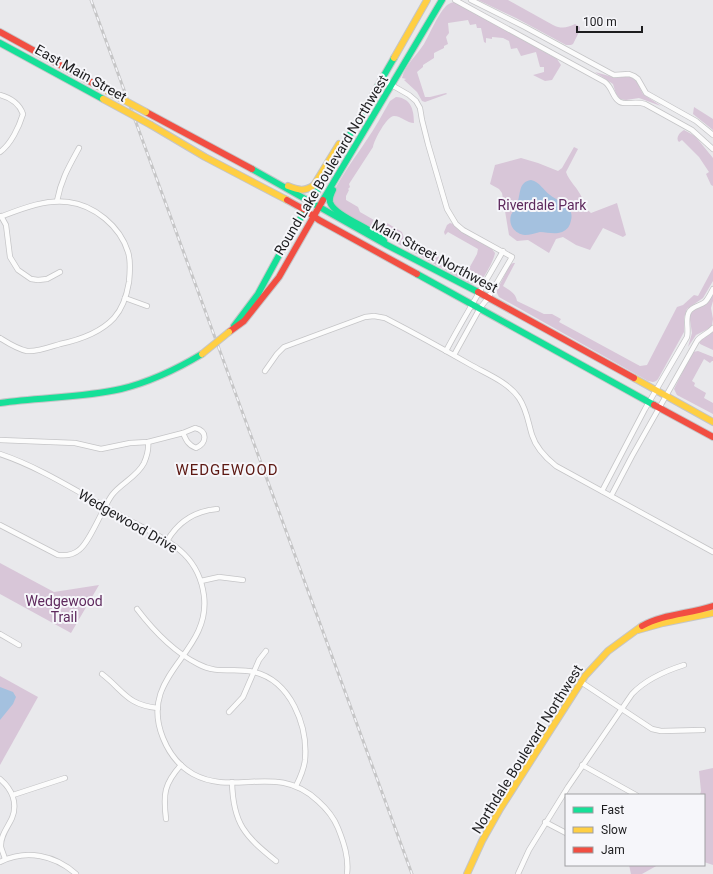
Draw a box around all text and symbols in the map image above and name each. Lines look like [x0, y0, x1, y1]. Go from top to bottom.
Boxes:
scale bar [577, 8, 642, 34]
text: 100 m [583, 15, 617, 29]
street label: East Main Street [32, 41, 130, 105]
street label: Round Lake Boulevard Northwest [271, 72, 391, 258]
park label: Riverdale Park [498, 197, 587, 213]
street label: Main Street Northwest [369, 216, 501, 296]
district label: WEDGEWOOD [175, 461, 279, 479]
street label: Wedgewood Drive [75, 486, 181, 556]
park label: Wedgewood Trail [25, 593, 103, 625]
street label: Northdale Boulevard Northwest [468, 661, 586, 836]
legend [565, 794, 705, 866]
text: Fast [601, 803, 624, 817]
text: Slow [601, 823, 627, 837]
text: Jam [601, 843, 625, 857]

